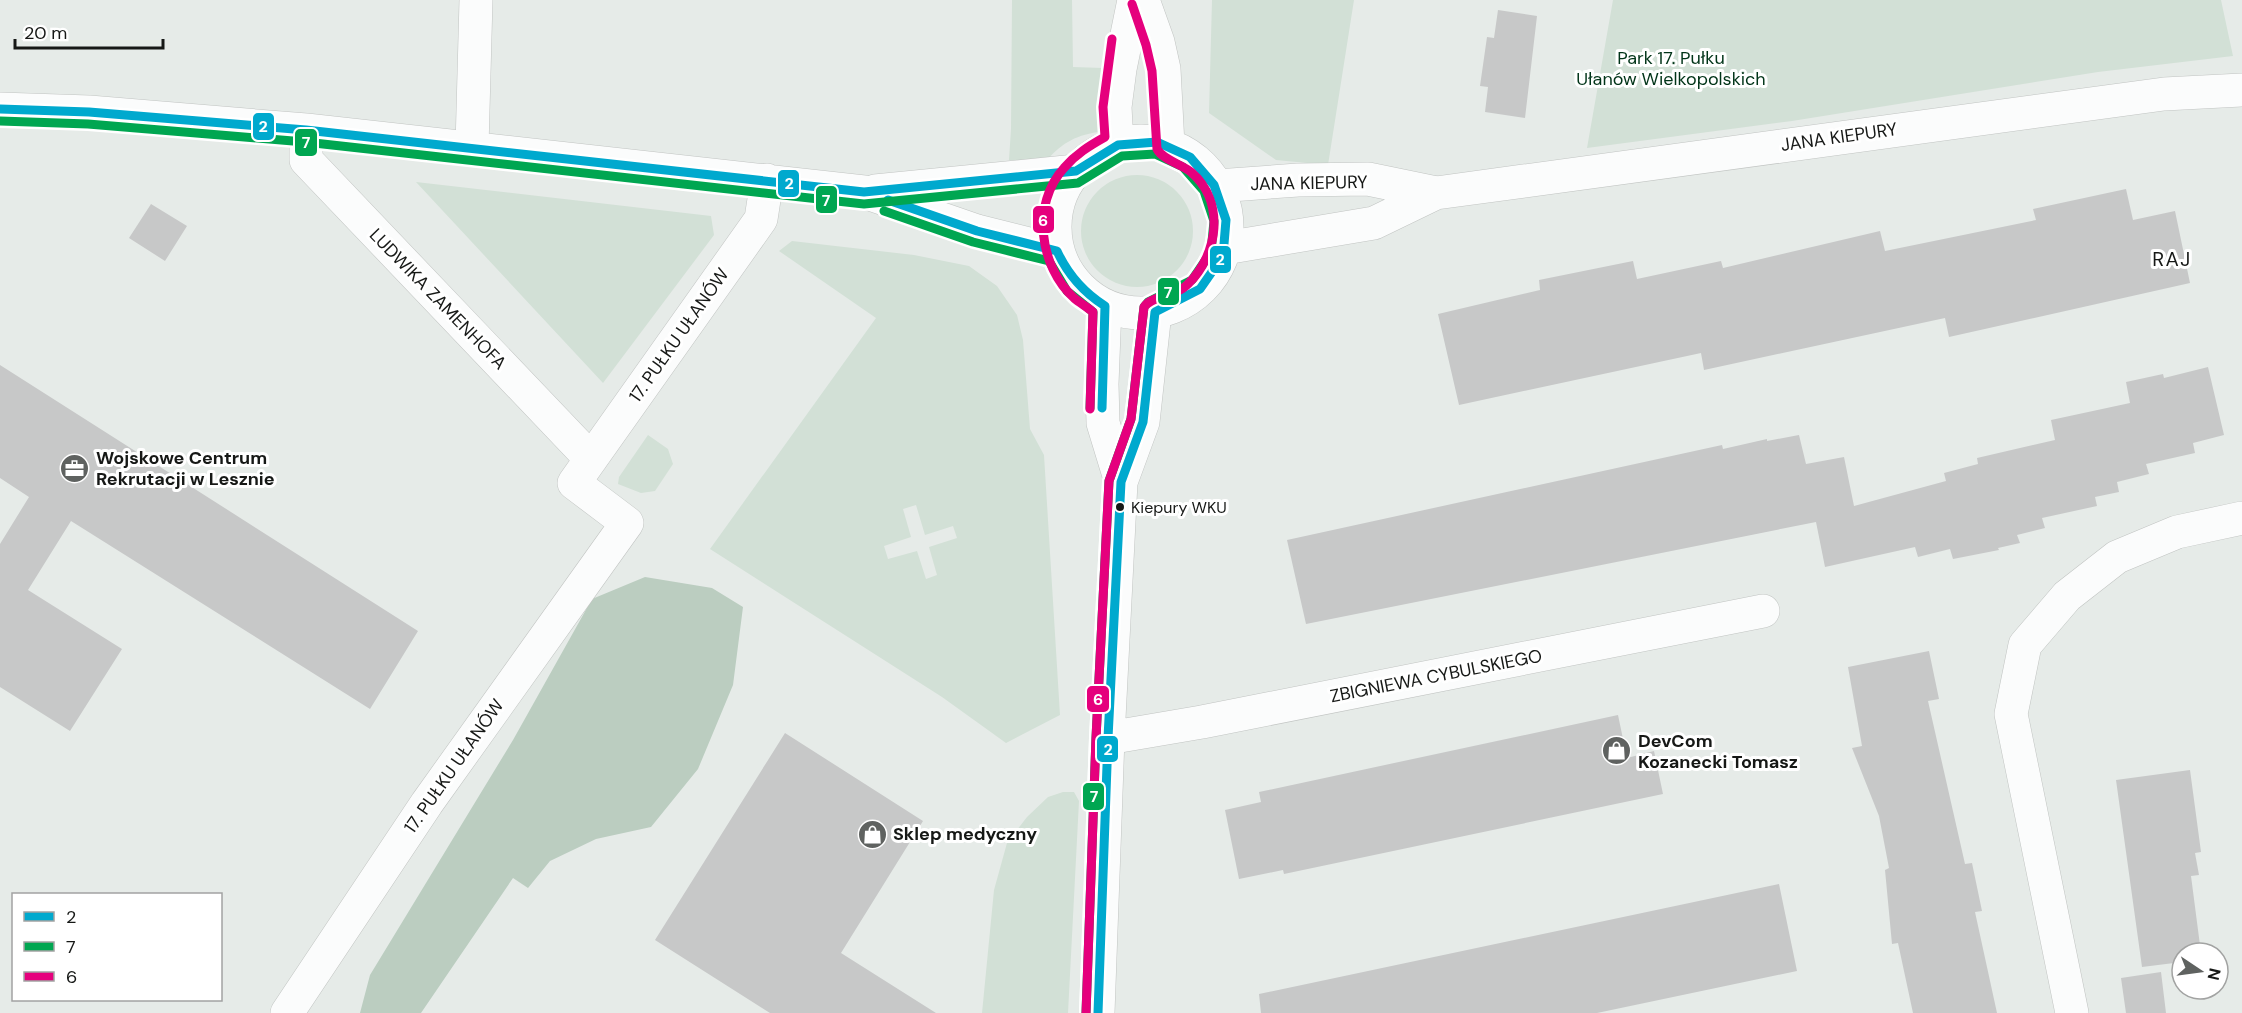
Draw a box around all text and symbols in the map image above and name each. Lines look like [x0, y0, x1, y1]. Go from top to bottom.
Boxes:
scale bar [15, 12, 164, 50]
text: 20 m [24, 21, 67, 45]
park label: Park 17. Pułku Ułanów Wielkopolskich [1576, 46, 1766, 91]
line badge: 2 [252, 112, 275, 141]
text: 2 [258, 116, 268, 137]
street label: JANA KIEPURY [1779, 117, 1899, 157]
line badge: 7 [294, 128, 318, 157]
text: 7 [302, 132, 311, 153]
line badge: 2 [777, 169, 800, 198]
street label: JANA KIEPURY [1250, 170, 1368, 196]
text: 2 [784, 173, 794, 194]
line badge: 7 [815, 185, 838, 214]
text: 7 [822, 190, 831, 211]
line badge: 6 [1032, 205, 1055, 234]
text: 6 [1038, 210, 1048, 231]
street label: LUDWIKA ZAMENHOFA [364, 223, 512, 375]
line badge: 2 [1209, 245, 1232, 274]
district label: RAJ [2152, 246, 2192, 272]
text: 2 [1215, 249, 1225, 270]
street label: 17. PUŁKU UŁANÓW [624, 263, 734, 407]
line badge: 7 [1157, 277, 1180, 306]
text: 7 [1164, 282, 1173, 303]
place label: Wojskowe Centrum Rekrutacji w Lesznie [96, 446, 275, 491]
office icon: Wojskowe Centrum Rekrutacji w Lesznie [59, 452, 91, 484]
place label: Kiepury WKU [1131, 497, 1227, 518]
marker: Kiepury WKU [1114, 501, 1126, 513]
street label: ZBIGNIEWA CYBULSKIEGO [1328, 644, 1544, 708]
line badge: 6 [1086, 685, 1110, 713]
text: 6 [1093, 689, 1103, 710]
street label: 17. PUŁKU UŁANÓW [399, 694, 509, 838]
place label: DevCom Kozanecki Tomasz [1638, 729, 1798, 774]
line badge: 2 [1096, 735, 1119, 763]
shop icon: DevCom Kozanecki Tomasz [1601, 735, 1633, 767]
text: 2 [1103, 739, 1113, 760]
line badge: 7 [1082, 782, 1105, 811]
text: 7 [1090, 786, 1099, 807]
shop icon: Sklep medyczny [856, 818, 888, 850]
place label: Sklep medyczny [893, 822, 1037, 846]
legend [12, 893, 222, 1001]
text: 2 [66, 905, 76, 929]
text: 7 [66, 935, 76, 959]
north arrow [2170, 941, 2230, 1001]
text: 6 [66, 965, 77, 989]
text: N [2203, 966, 2226, 982]

